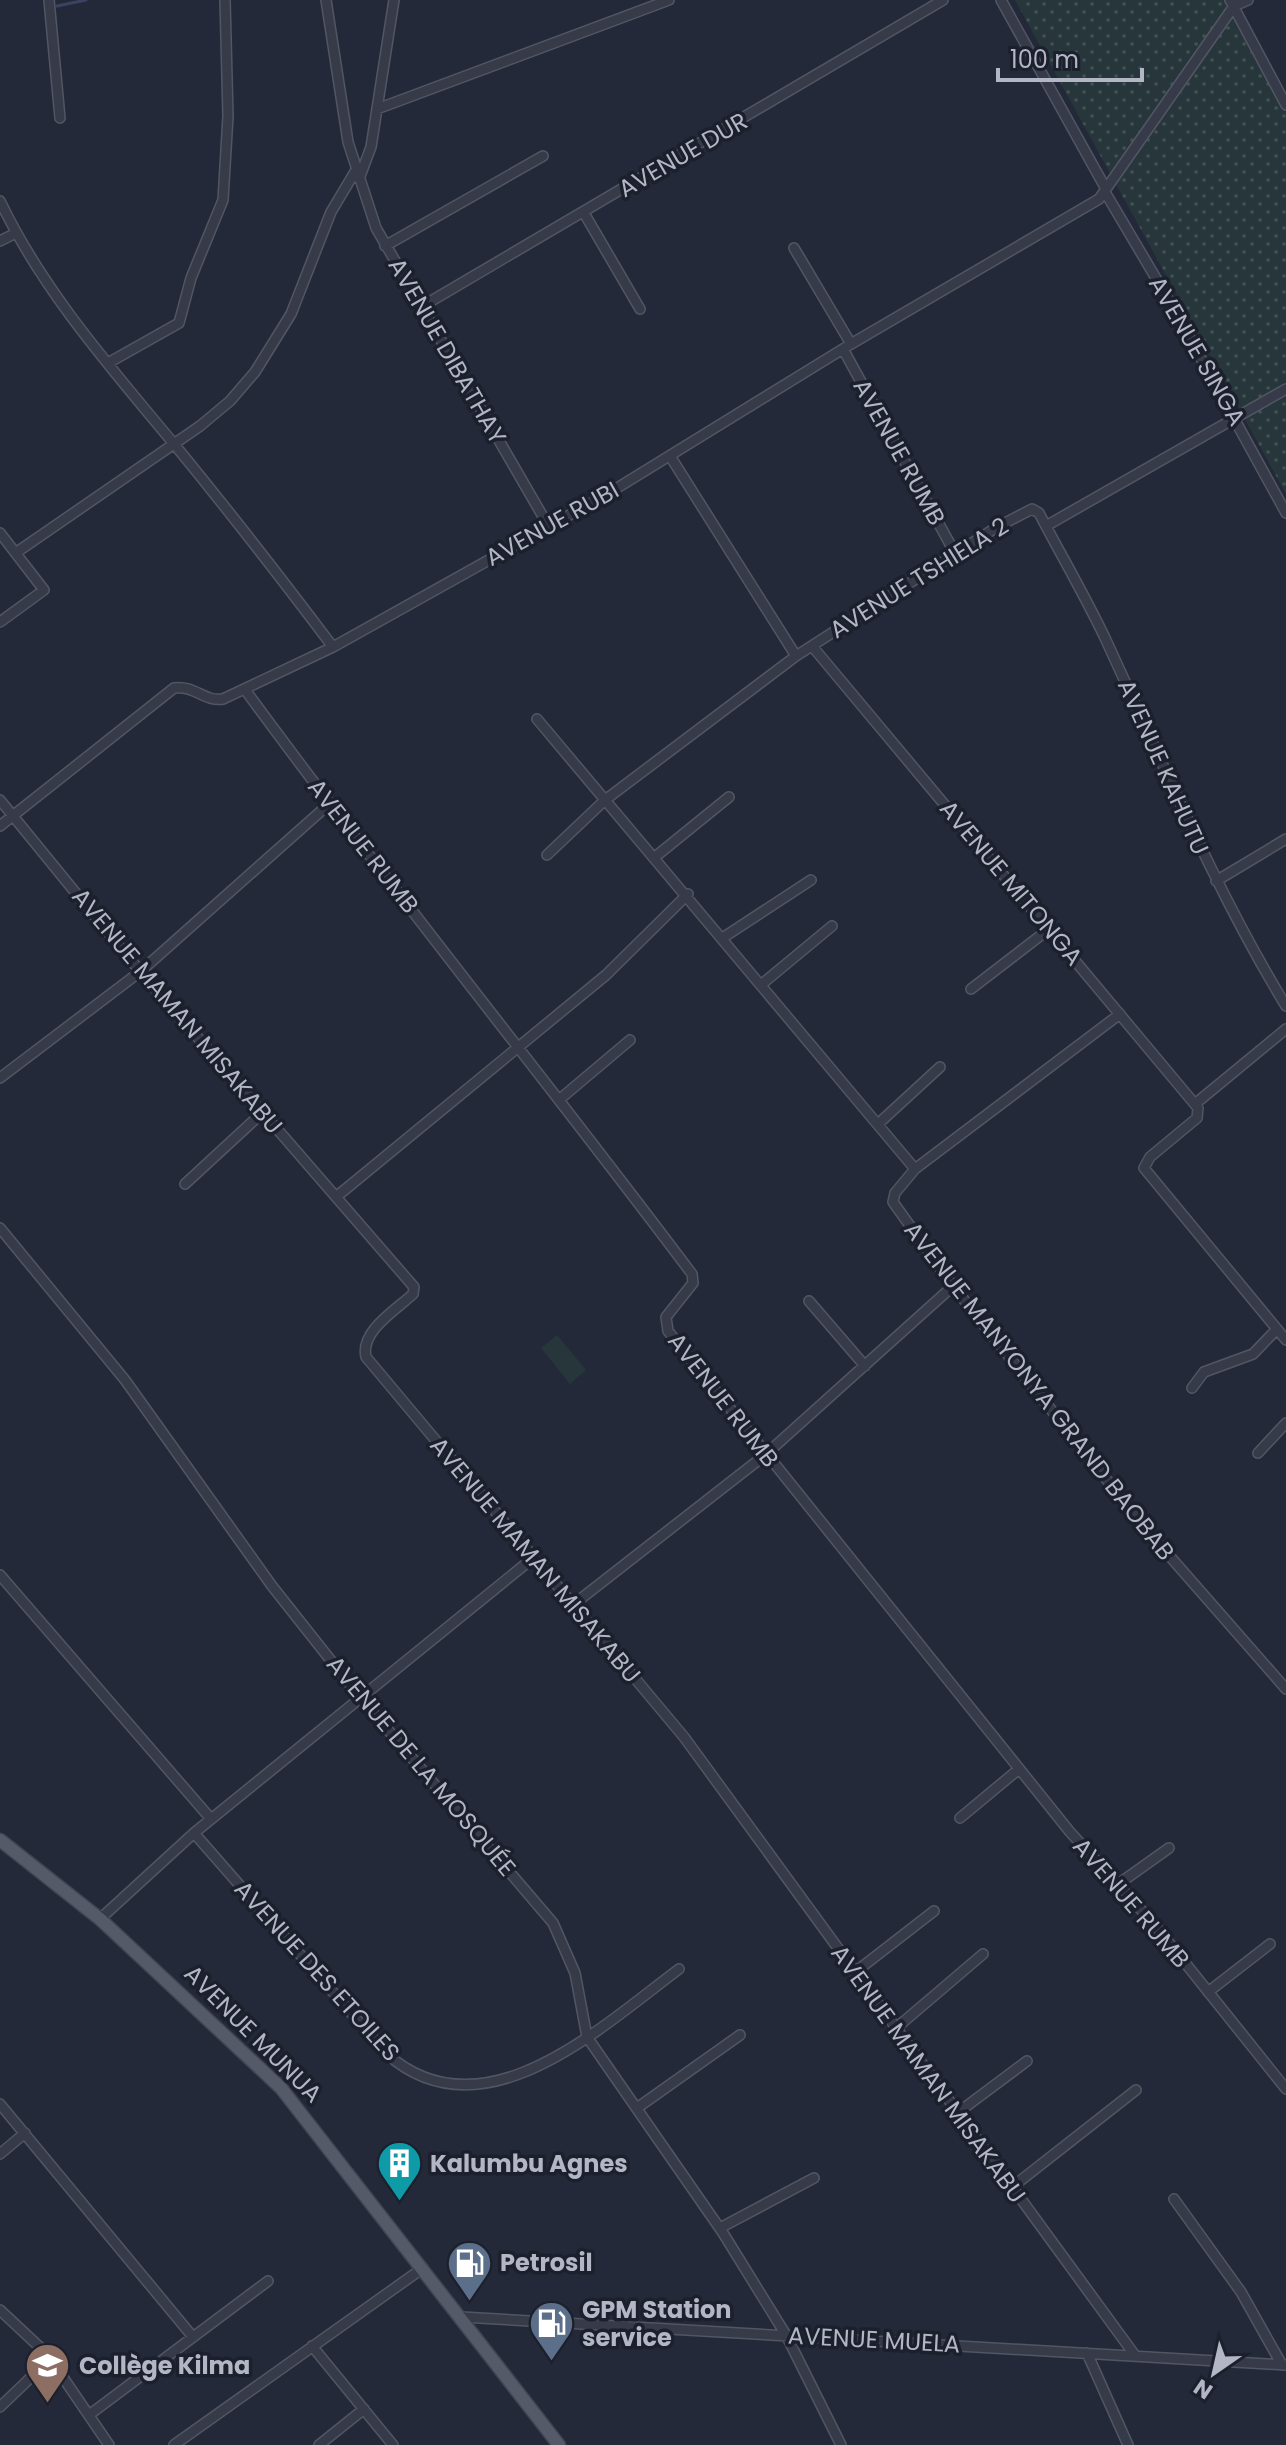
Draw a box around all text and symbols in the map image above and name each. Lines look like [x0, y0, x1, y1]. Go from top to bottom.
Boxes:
scale bar [998, 32, 1142, 82]
text: 100 m [1010, 43, 1079, 76]
street label: AVENUE DUR [612, 104, 753, 205]
street label: AVENUE DIBATHAY [381, 252, 514, 450]
street label: AVENUE SINGA [1141, 270, 1254, 432]
street label: AVENUE RUMB [846, 373, 953, 531]
street label: AVENUE RUBI [479, 473, 624, 574]
street label: AVENUE TSHIELA 2 [823, 509, 1014, 646]
street label: AVENUE KAHUTU [1110, 674, 1217, 860]
street label: AVENUE RUMB [300, 771, 426, 920]
street label: AVENUE MITONGA [932, 793, 1090, 972]
street label: AVENUE MAMAN MISAKABU [65, 881, 290, 1141]
street label: AVENUE MANYONYA GRAND BAOBAB [897, 1214, 1182, 1567]
street label: AVENUE RUMB [660, 1325, 786, 1474]
street label: AVENUE MAMAN MISAKABU [423, 1430, 648, 1690]
street label: AVENUE DE LA MOSQUÉE [319, 1648, 524, 1883]
street label: AVENUE RUMB [1066, 1830, 1197, 1975]
street label: AVENUE DES ETOILES [227, 1873, 408, 2068]
street label: AVENUE MAMAN MISAKABU [823, 1938, 1033, 2210]
street label: AVENUE MUNUA [177, 1957, 330, 2110]
building icon: Kalumbu Agnes [375, 2140, 423, 2203]
place label: Kalumbu Agnes [430, 2147, 628, 2180]
fuel station icon: Petrosil [445, 2239, 493, 2302]
place label: Petrosil [500, 2246, 593, 2279]
place label: GPM Station service [582, 2293, 731, 2354]
fuel station icon: GPM Station service [527, 2300, 575, 2363]
street label: AVENUE MUELA [787, 2319, 961, 2360]
north arrow [1174, 2333, 1254, 2413]
school or university icon: Collège Kilma [24, 2342, 72, 2405]
place label: Collège Kilma [79, 2349, 250, 2382]
text: N [1188, 2372, 1219, 2407]

